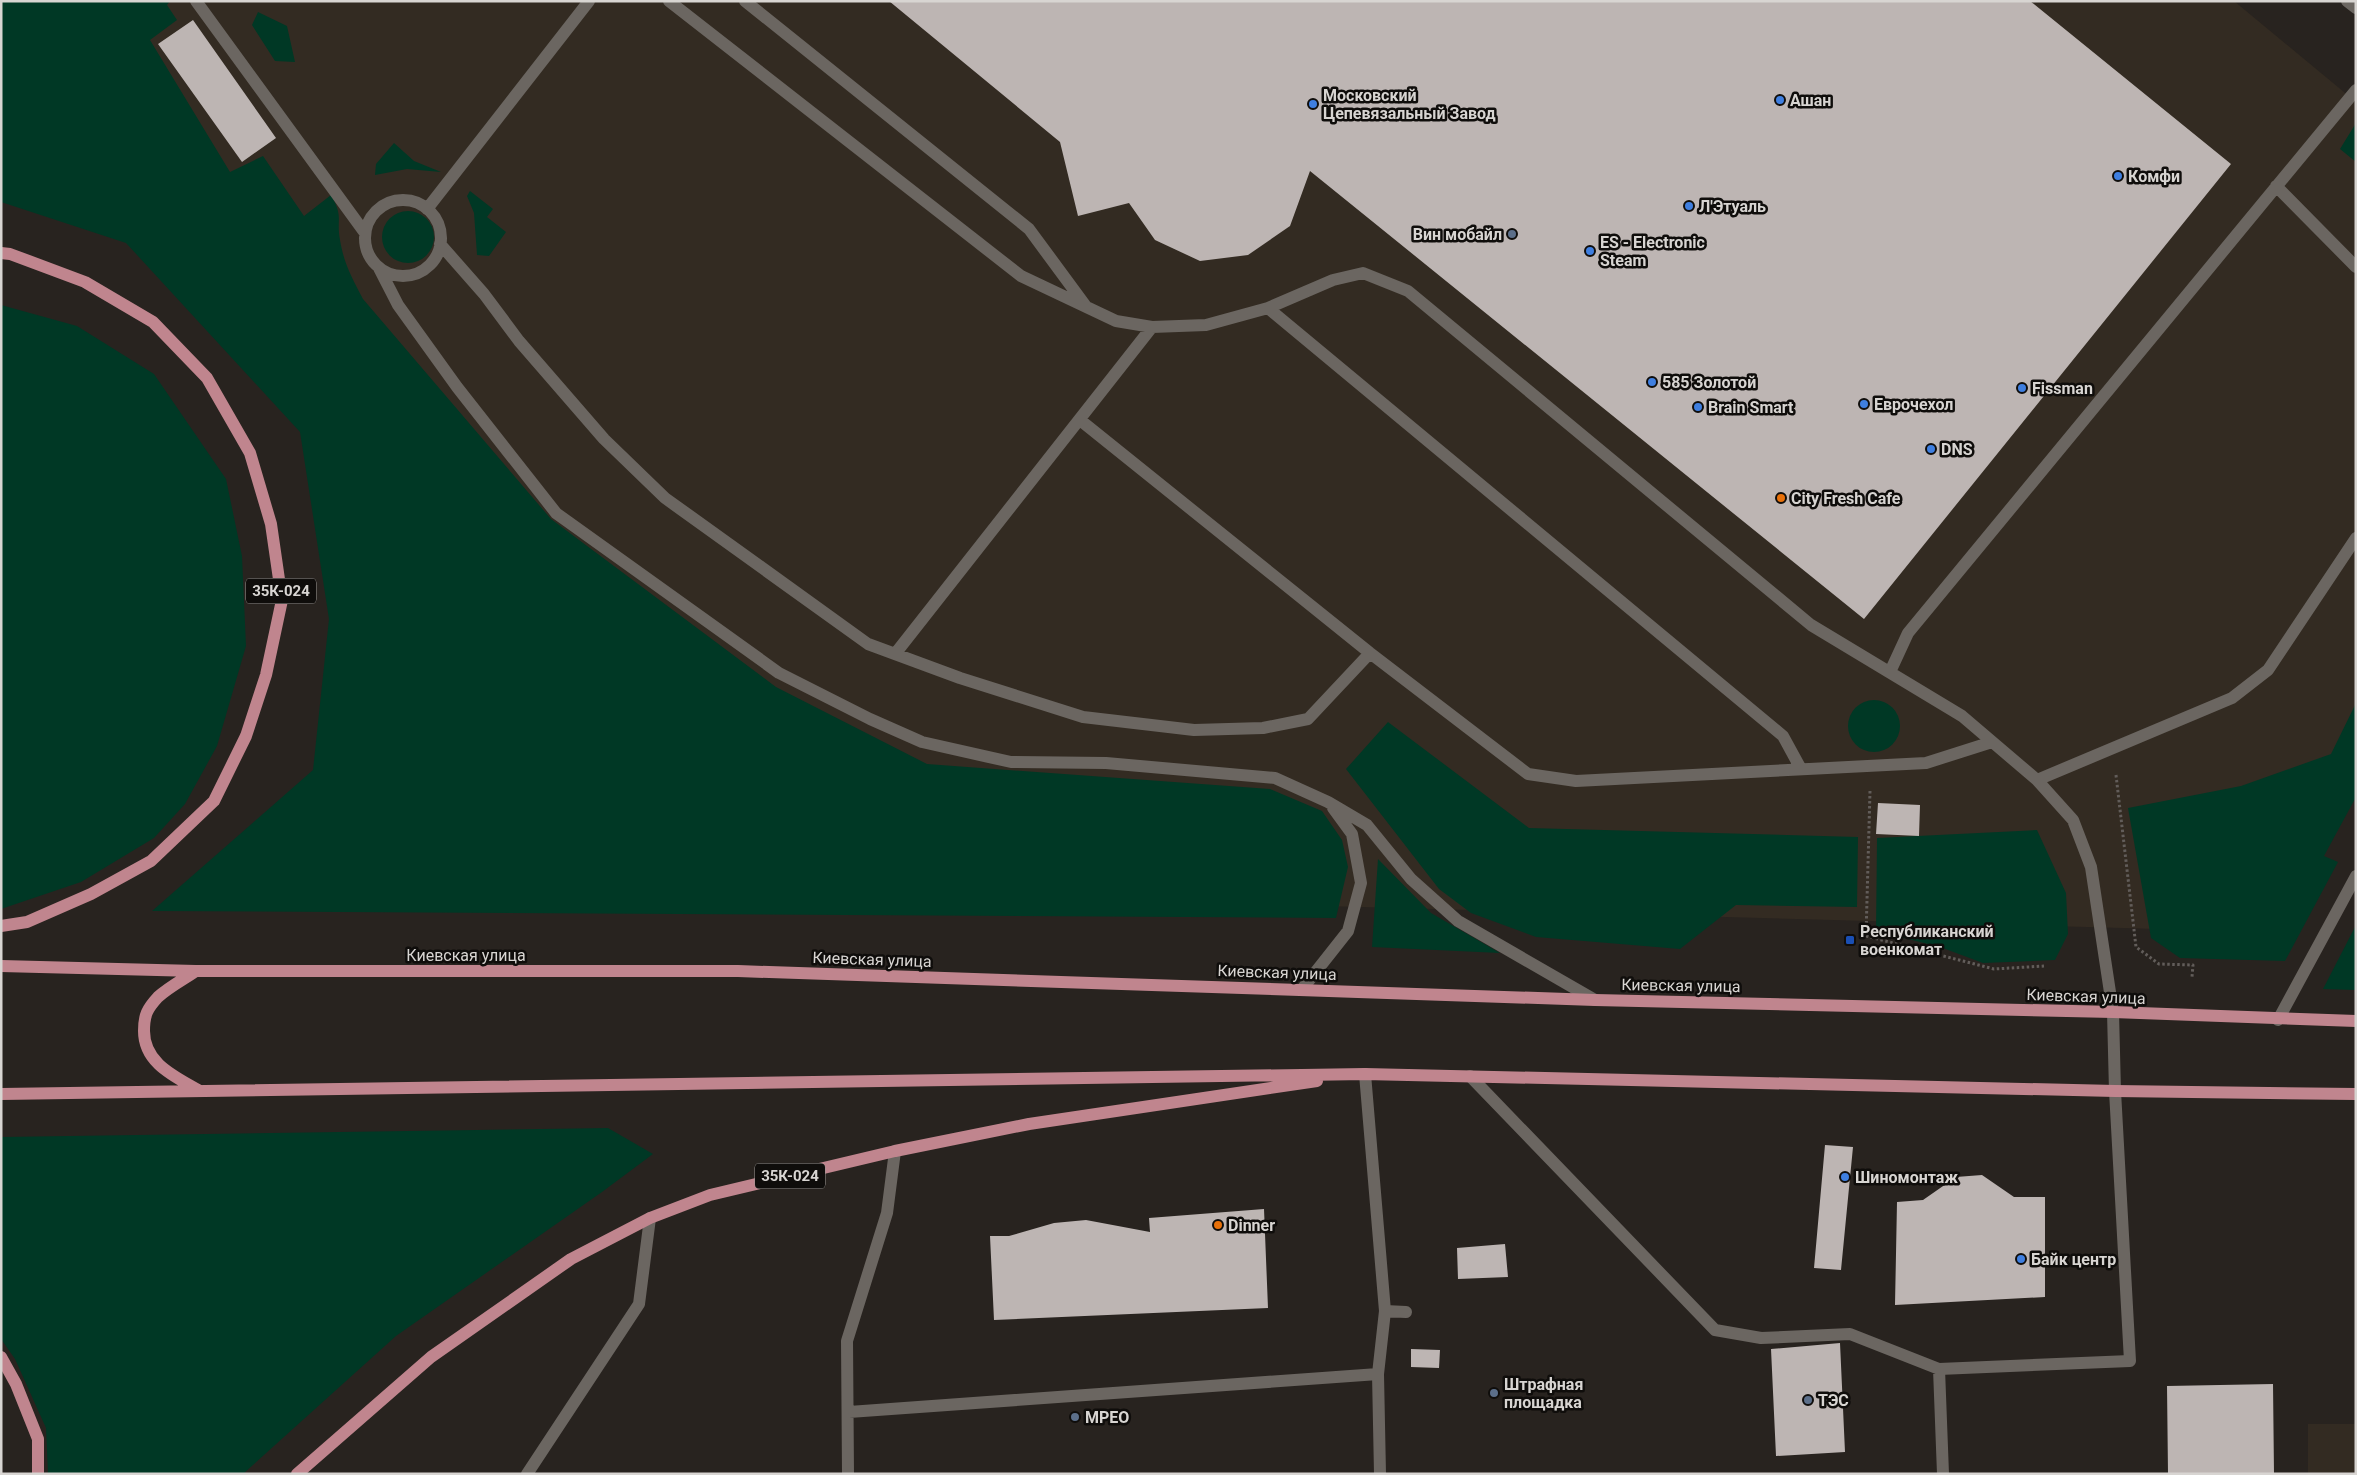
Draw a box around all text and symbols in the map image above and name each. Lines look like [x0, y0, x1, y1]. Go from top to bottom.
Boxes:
place label: Московский Цепевязальный Завод [1323, 86, 1496, 123]
place label: Ашан [1790, 91, 1831, 110]
marker: Ашан [1774, 94, 1786, 106]
marker: Московский Цепевязальный Завод [1307, 98, 1319, 110]
place label: Комфи [2128, 167, 2180, 186]
marker: Комфи [2112, 170, 2124, 182]
place label: Л'Этуаль [1699, 197, 1766, 216]
marker: Л'Этуаль [1683, 200, 1695, 212]
place label: Вин мобайл [1413, 225, 1502, 244]
marker: Вин мобайл [1506, 228, 1518, 240]
place label: ES - Electronic Steam [1600, 233, 1705, 270]
marker: ES - Electronic Steam [1584, 245, 1596, 257]
place label: 585 Золотой [1662, 373, 1756, 392]
marker: 585 Золотой [1646, 376, 1658, 388]
place label: Fissman [2032, 379, 2093, 398]
marker: Fissman [2016, 382, 2028, 394]
place label: Еврочехол [1874, 395, 1953, 414]
place label: Brain Smart [1708, 398, 1794, 417]
marker: Еврочехол [1858, 398, 1870, 410]
marker: Brain Smart [1692, 401, 1704, 413]
place label: DNS [1941, 440, 1973, 459]
marker: DNS [1925, 443, 1937, 455]
place label: City Fresh Cafe [1791, 489, 1901, 508]
marker: City Fresh Cafe [1775, 492, 1787, 504]
road number: 35К-024 [246, 578, 316, 604]
place label: Республиканский военкомат [1860, 922, 1994, 959]
marker: Республиканский военкомат [1844, 934, 1856, 946]
street label: Киевская улица [406, 946, 526, 965]
street label: Киевская улица [812, 948, 932, 971]
street label: Киевская улица [1217, 961, 1337, 984]
street label: Киевская улица [1621, 975, 1741, 996]
street label: Киевская улица [2026, 985, 2146, 1008]
road number: 35К-024 [755, 1164, 825, 1188]
place label: Шиномонтаж [1855, 1168, 1958, 1187]
marker: Шиномонтаж [1839, 1171, 1851, 1183]
place label: Dinner [1228, 1216, 1275, 1235]
marker: Dinner [1212, 1219, 1224, 1231]
place label: Байк центр [2031, 1250, 2116, 1269]
marker: Байк центр [2015, 1253, 2027, 1265]
place label: Штрафная площадка [1504, 1375, 1583, 1412]
marker: Штрафная площадка [1488, 1387, 1500, 1399]
place label: ТЭС [1818, 1391, 1849, 1410]
marker: ТЭС [1802, 1394, 1814, 1406]
place label: МРЕО [1085, 1408, 1129, 1427]
marker: МРЕО [1069, 1411, 1081, 1423]

